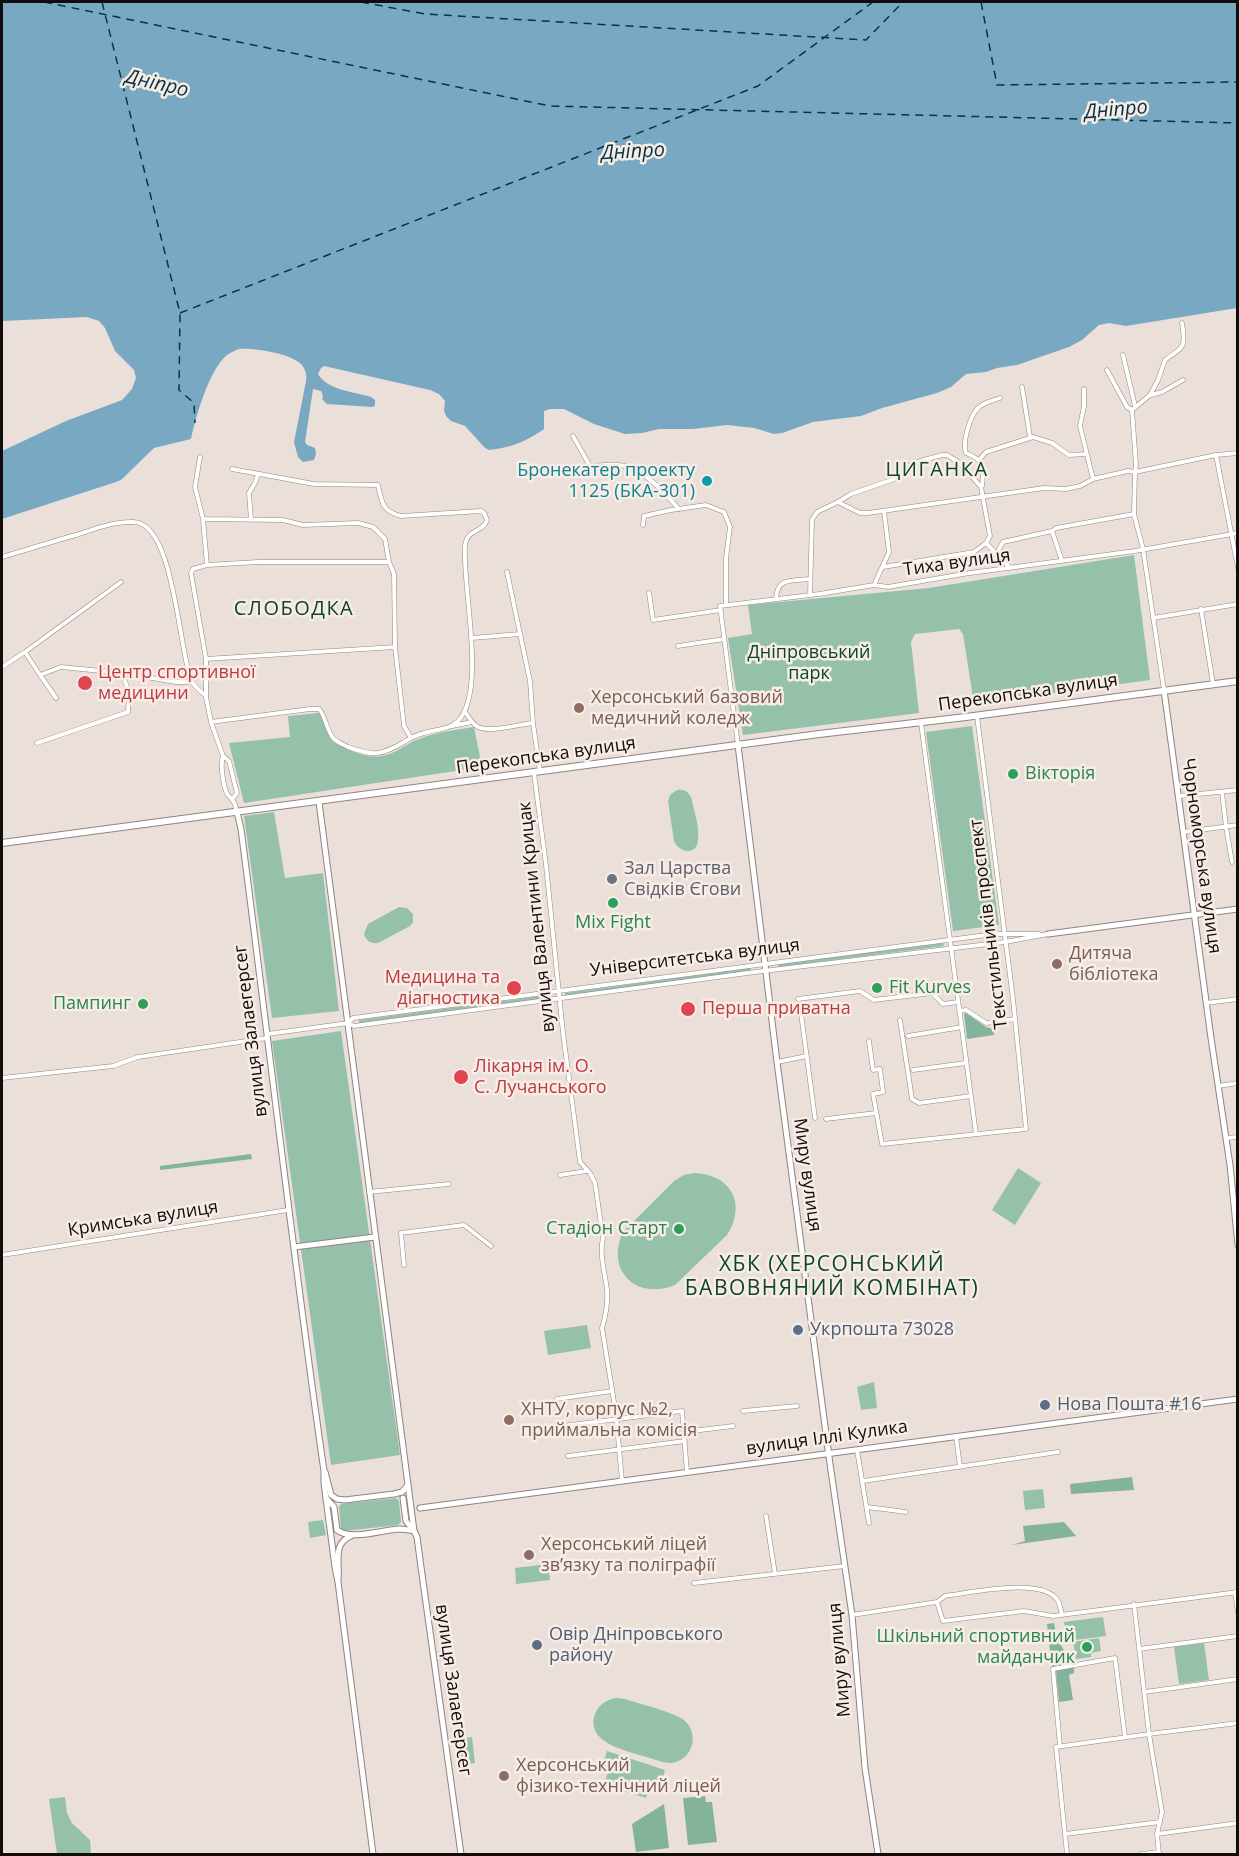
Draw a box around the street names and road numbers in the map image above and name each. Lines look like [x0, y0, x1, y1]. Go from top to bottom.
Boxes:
street label: Тиха вулиця [902, 545, 1012, 581]
street label: Перекопська вулиця [937, 670, 1119, 716]
street label: Перекопська вулиця [455, 733, 637, 779]
street label: Чорноморська вулиця [1177, 757, 1225, 955]
street label: вулиця Валентини Крицак [514, 801, 560, 1033]
street label: Текстильників проспект [965, 818, 1013, 1030]
street label: Університетська вулиця [589, 934, 801, 982]
street label: вулиця Залаегерсег [230, 944, 272, 1118]
street label: Миру вулиця [788, 1117, 826, 1233]
street label: Кримська вулиця [66, 1196, 220, 1242]
street label: вулиця Іллі Кулика [745, 1416, 909, 1460]
street label: Миру вулиця [824, 1602, 856, 1718]
street label: вулиця Залаегерсег [430, 1603, 476, 1777]

